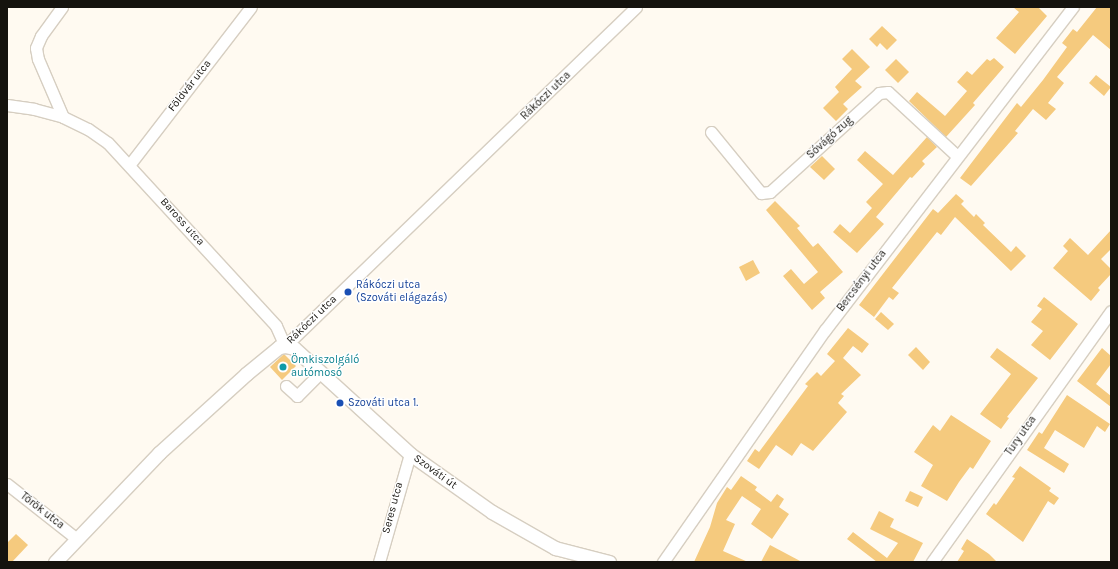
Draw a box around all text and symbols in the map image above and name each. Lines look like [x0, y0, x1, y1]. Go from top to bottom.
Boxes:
street label: Földvár utca [166, 58, 214, 114]
street label: Rákóczi utca [518, 69, 574, 123]
street label: Sóvágó zug [804, 114, 856, 162]
street label: Baross utca [157, 195, 207, 249]
street label: Bercsényi utca [835, 248, 889, 314]
place label: Rákóczi utca (Szováti elágazás) [356, 279, 447, 305]
marker: Rákóczi utca (Szováti elágazás) [343, 287, 353, 297]
street label: Rákóczi utca [284, 293, 340, 347]
place label: Ömkiszolgáló autómosó [291, 354, 359, 380]
marker: Ömkiszolgáló autómosó [278, 362, 288, 372]
place label: Szováti utca 1. [348, 396, 418, 410]
marker: Szováti utca 1. [335, 398, 345, 408]
street label: Tury utca [1003, 414, 1039, 458]
street label: Szováti út [411, 452, 459, 492]
street label: Seres utca [380, 481, 406, 535]
street label: Török utca [17, 490, 67, 532]

